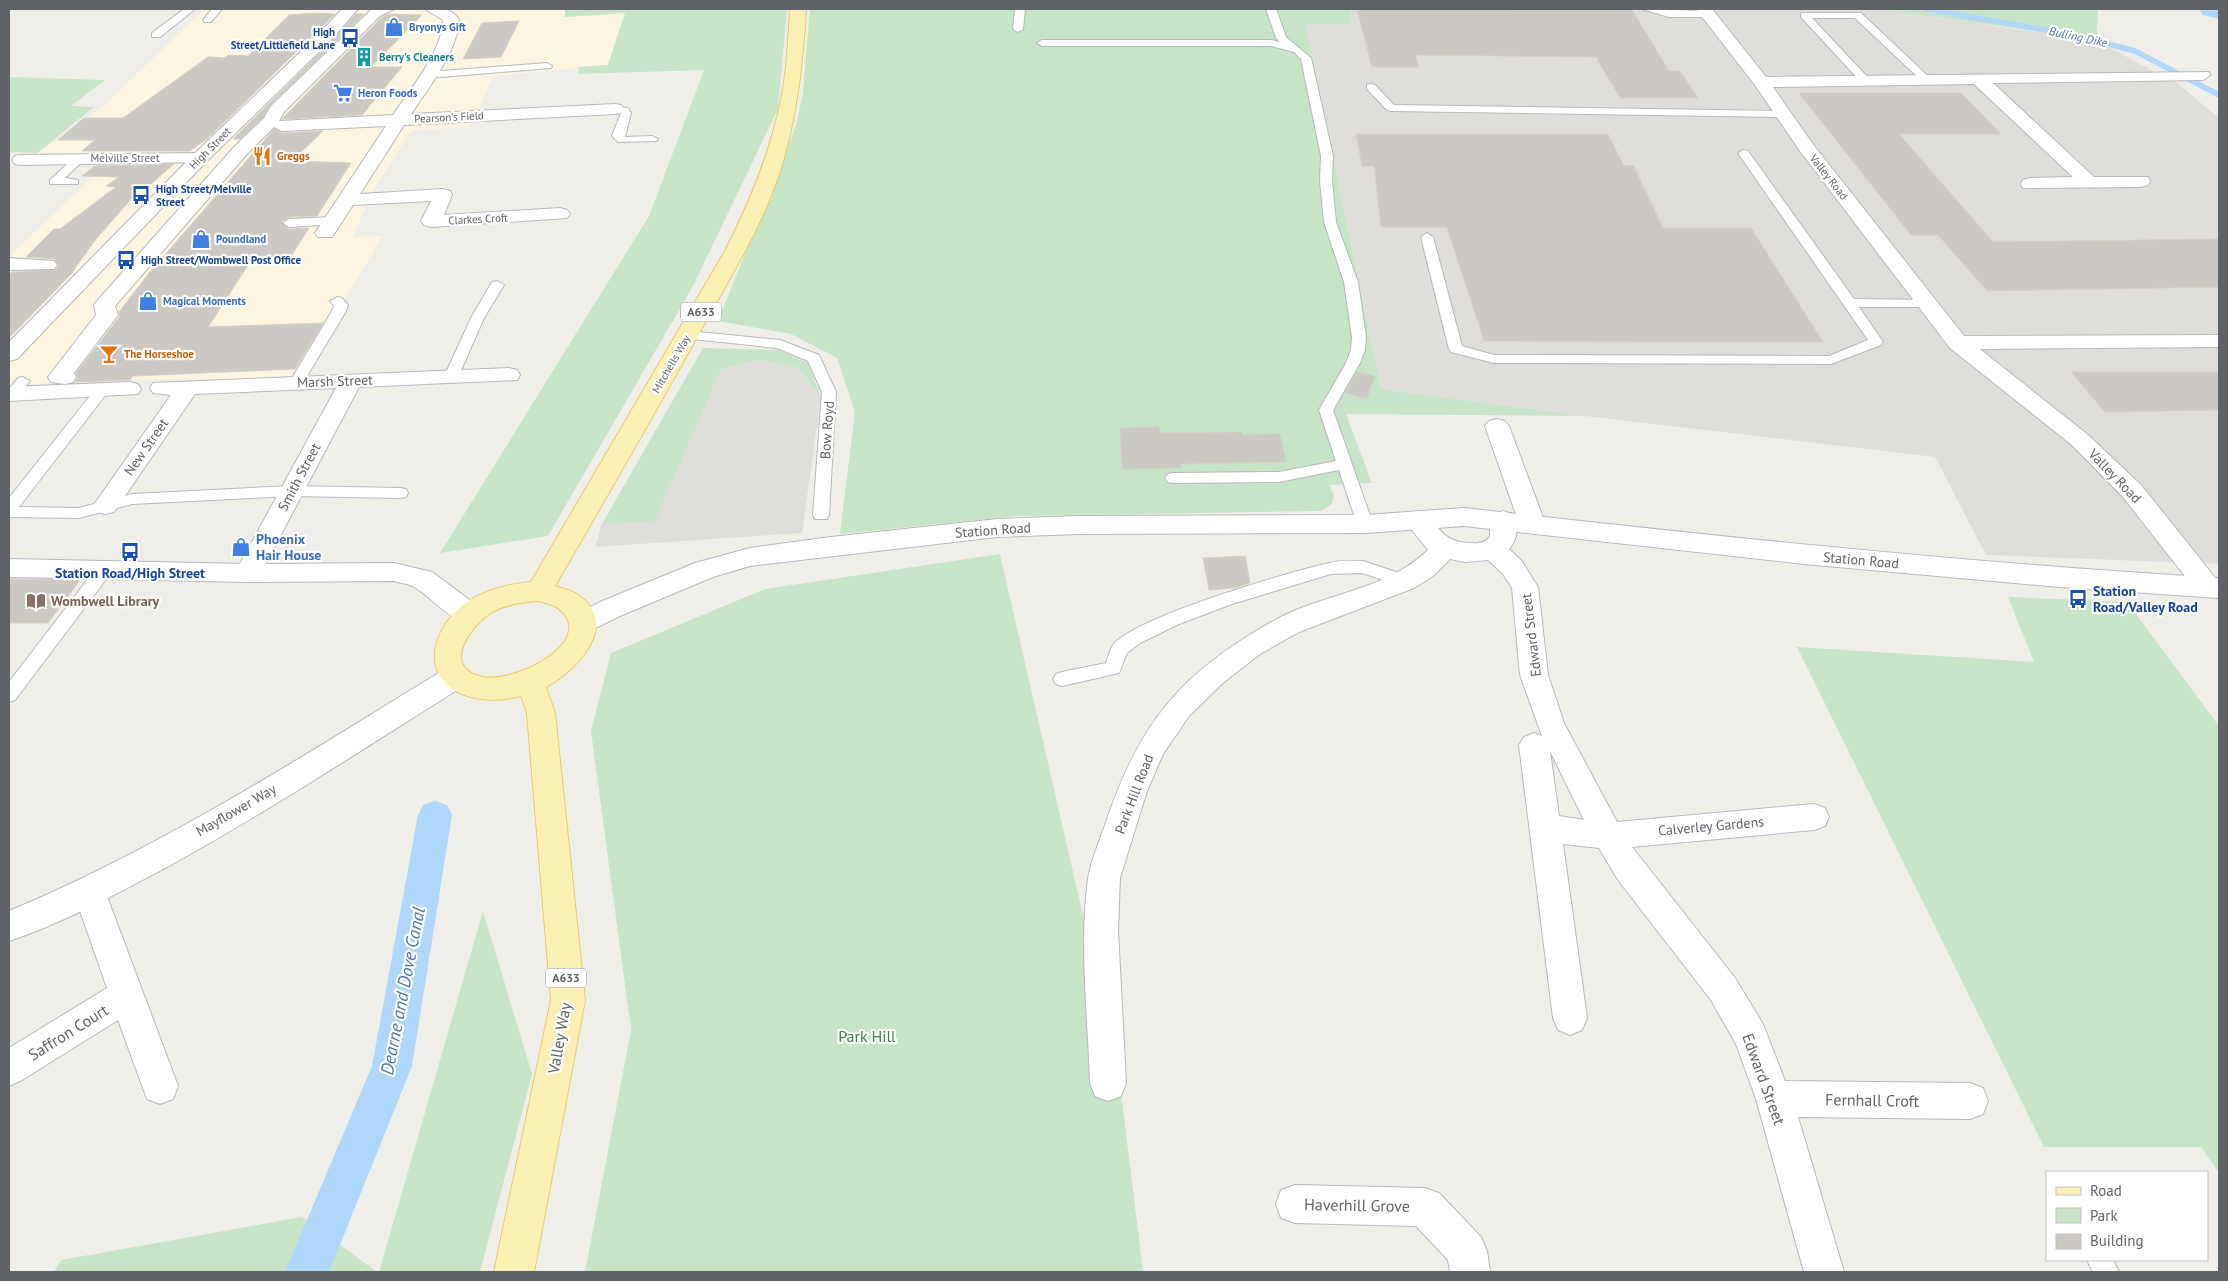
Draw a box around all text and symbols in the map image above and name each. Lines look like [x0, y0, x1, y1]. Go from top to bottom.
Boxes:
shop icon: Bryonys Gift [383, 16, 405, 38]
place label: Bryonys Gift [409, 20, 466, 34]
water label: Bulling Dike [2048, 23, 2109, 50]
place label: High Street/Littlefield Lane [231, 25, 335, 52]
bus stop icon: High Street/Littlefield Lane [339, 27, 361, 49]
building icon: Berry's Cleaners [353, 46, 375, 68]
place label: Berry's Cleaners [379, 50, 454, 64]
supermarket icon: Heron Foods [332, 82, 354, 104]
place label: Heron Foods [358, 86, 418, 100]
street label: Pearson's Field [414, 108, 484, 126]
street label: High Street [186, 124, 234, 172]
restaurant icon: Greggs [251, 145, 273, 167]
place label: Greggs [277, 149, 310, 163]
street label: Melville Street [91, 151, 160, 165]
street label: Valley Road [1806, 151, 1851, 203]
place label: High Street/Melville Street [156, 182, 252, 209]
bus stop icon: High Street/Melville Street [130, 184, 152, 206]
street label: Clarkes Croft [448, 210, 508, 228]
shop icon: Poundland [190, 228, 212, 250]
place label: Poundland [216, 232, 266, 246]
bus stop icon: High Street/Wombwell Post Office [115, 249, 137, 271]
place label: High Street/Wombwell Post Office [141, 253, 301, 267]
shop icon: Magical Moments [137, 290, 159, 312]
place label: Magical Moments [163, 294, 246, 308]
road number: A633 [681, 302, 721, 322]
street label: Mitchells Way [649, 332, 694, 396]
bar icon: The Horseshoe [98, 343, 120, 365]
place label: The Horseshoe [124, 347, 194, 361]
street label: Marsh Street [297, 371, 373, 391]
street label: Bow Royd [816, 400, 838, 460]
street label: New Street [120, 415, 172, 479]
street label: Smith Street [274, 440, 325, 514]
street label: Valley Road [2084, 444, 2145, 507]
street label: Station Road [954, 518, 1032, 542]
place label: Phoenix Hair House [256, 530, 321, 564]
shop icon: Phoenix Hair House [230, 536, 252, 558]
bus stop icon: Station Road/High Street [119, 541, 141, 563]
street label: Station Road [1822, 548, 1900, 572]
place label: Station Road/High Street [55, 564, 205, 582]
place label: Station Road/Valley Road [2093, 582, 2198, 616]
bus stop icon: Station Road/Valley Road [2067, 588, 2089, 610]
library icon: Wombwell Library [25, 590, 47, 612]
place label: Wombwell Library [51, 592, 160, 610]
street label: Edward Street [1517, 592, 1545, 678]
street label: Park Hill Road [1111, 752, 1157, 836]
street label: Mayflower Way [193, 779, 280, 840]
street label: Calverley Gardens [1657, 812, 1765, 840]
water label: Dearne and Dove Canal [375, 905, 430, 1077]
road number: A633 [546, 968, 586, 988]
street label: Saffron Court [24, 999, 112, 1065]
street label: Valley Way [543, 1000, 575, 1076]
park label: Park Hill [838, 1026, 896, 1046]
street label: Edward Street [1738, 1030, 1790, 1128]
street label: Fernhall Croft [1825, 1089, 1920, 1111]
legend [2046, 1171, 2208, 1261]
text: Road [2090, 1181, 2122, 1200]
street label: Haverhill Grove [1304, 1194, 1410, 1216]
text: Park [2090, 1206, 2118, 1225]
text: Building [2090, 1231, 2144, 1250]

